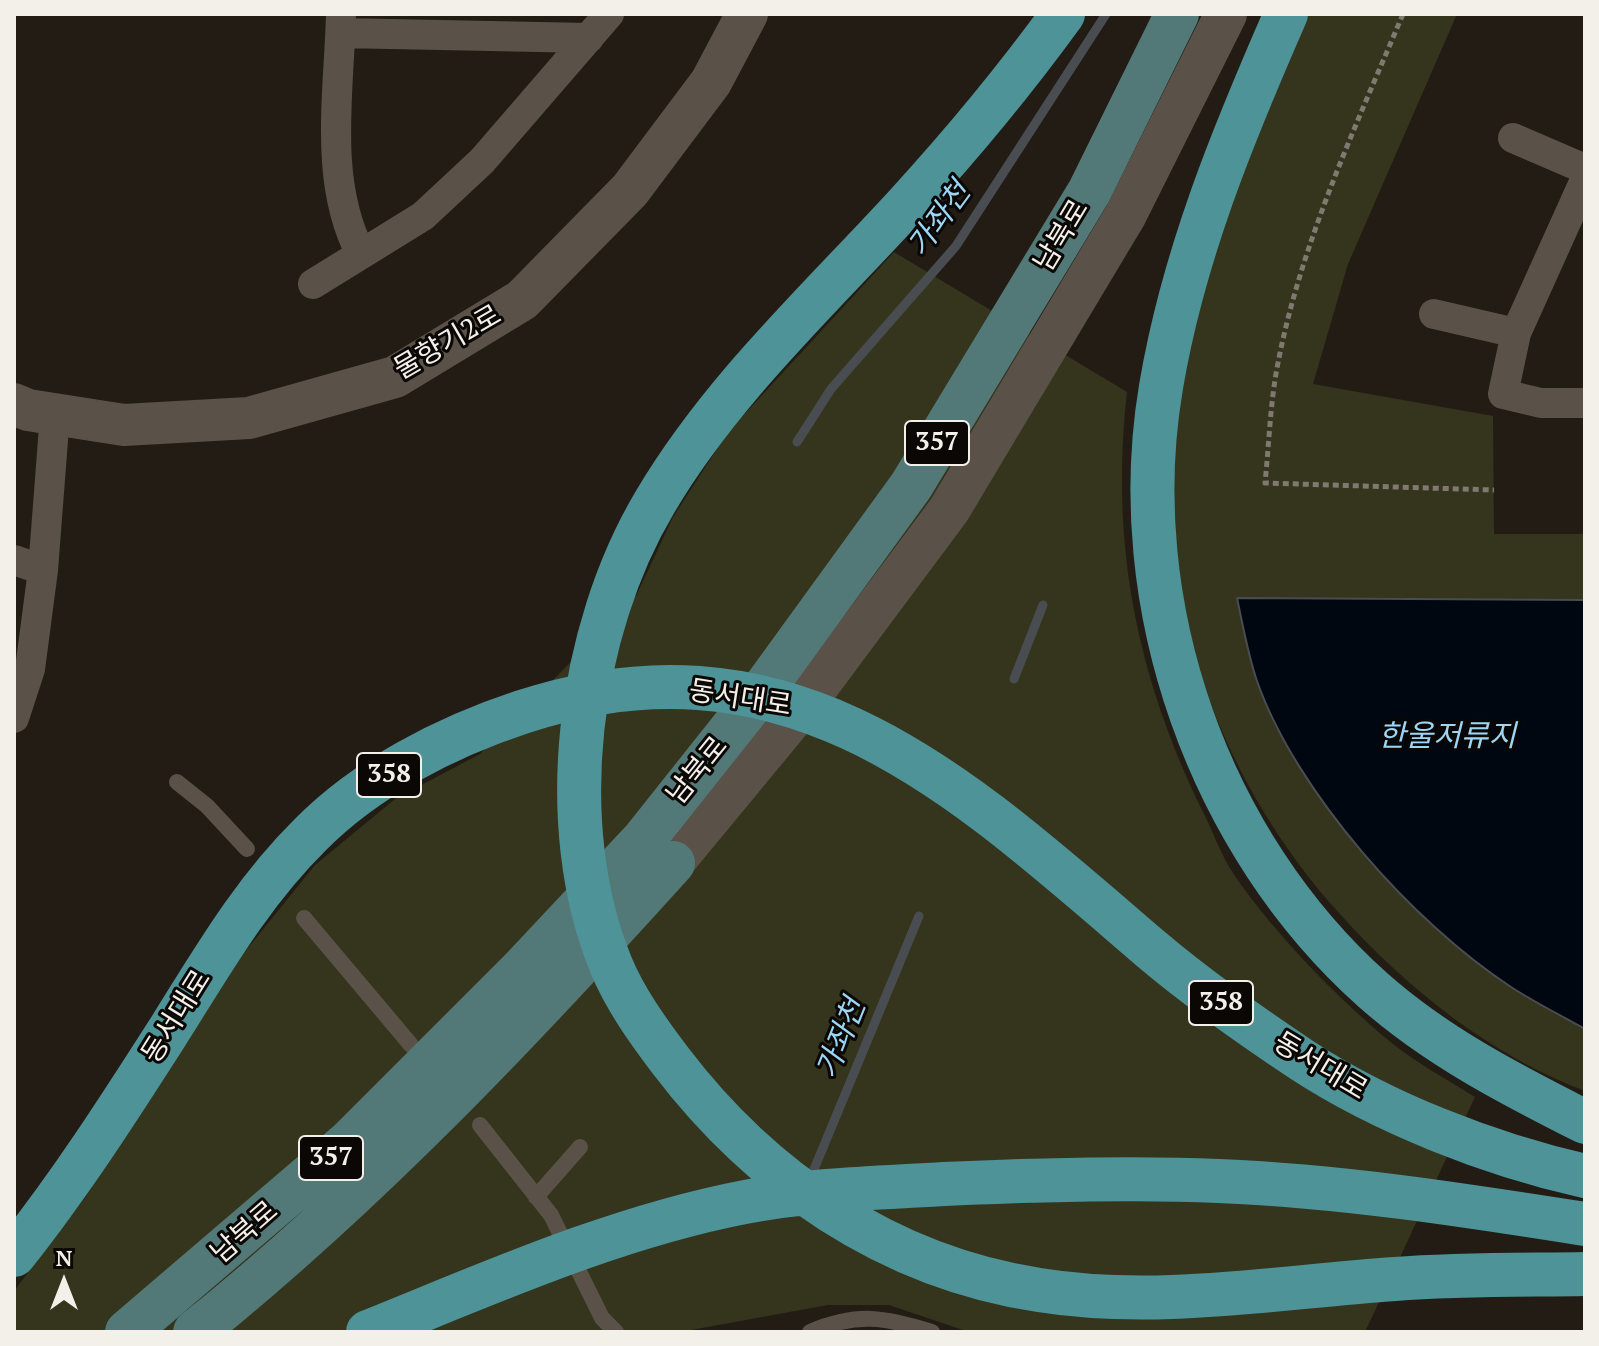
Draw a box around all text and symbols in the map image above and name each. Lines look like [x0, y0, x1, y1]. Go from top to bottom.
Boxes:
water label: 가좌천 [901, 176, 979, 264]
street label: 남북로 [1028, 194, 1096, 278]
street label: 물향기2로 [389, 299, 507, 387]
road number: 357 [905, 421, 969, 465]
street label: 동서대로 [686, 674, 794, 724]
water label: 한울저류지 [1378, 719, 1516, 755]
street label: 남북로 [661, 730, 735, 812]
road number: 358 [357, 753, 421, 797]
street label: 동서대로 [135, 964, 219, 1070]
road number: 358 [1189, 981, 1253, 1025]
water label: 가좌천 [810, 994, 874, 1084]
street label: 동서대로 [1267, 1026, 1373, 1108]
road number: 357 [299, 1136, 363, 1180]
street label: 남북로 [205, 1195, 285, 1271]
north arrow [24, 1242, 104, 1322]
text: N [56, 1243, 72, 1272]

